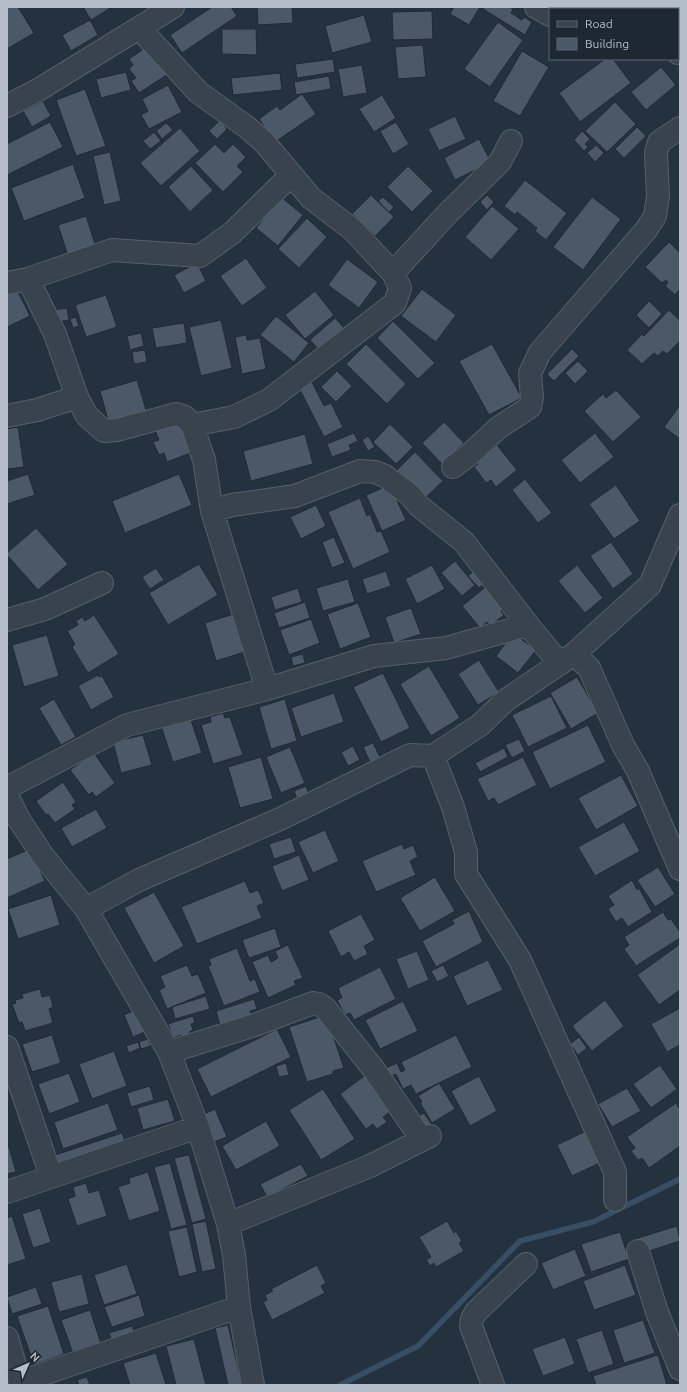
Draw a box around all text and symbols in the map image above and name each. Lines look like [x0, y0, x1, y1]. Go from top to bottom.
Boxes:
legend [549, 8, 679, 60]
text: Road [585, 17, 613, 30]
text: Building [585, 37, 629, 50]
north arrow [8, 1344, 48, 1384]
text: N [28, 1350, 42, 1364]

